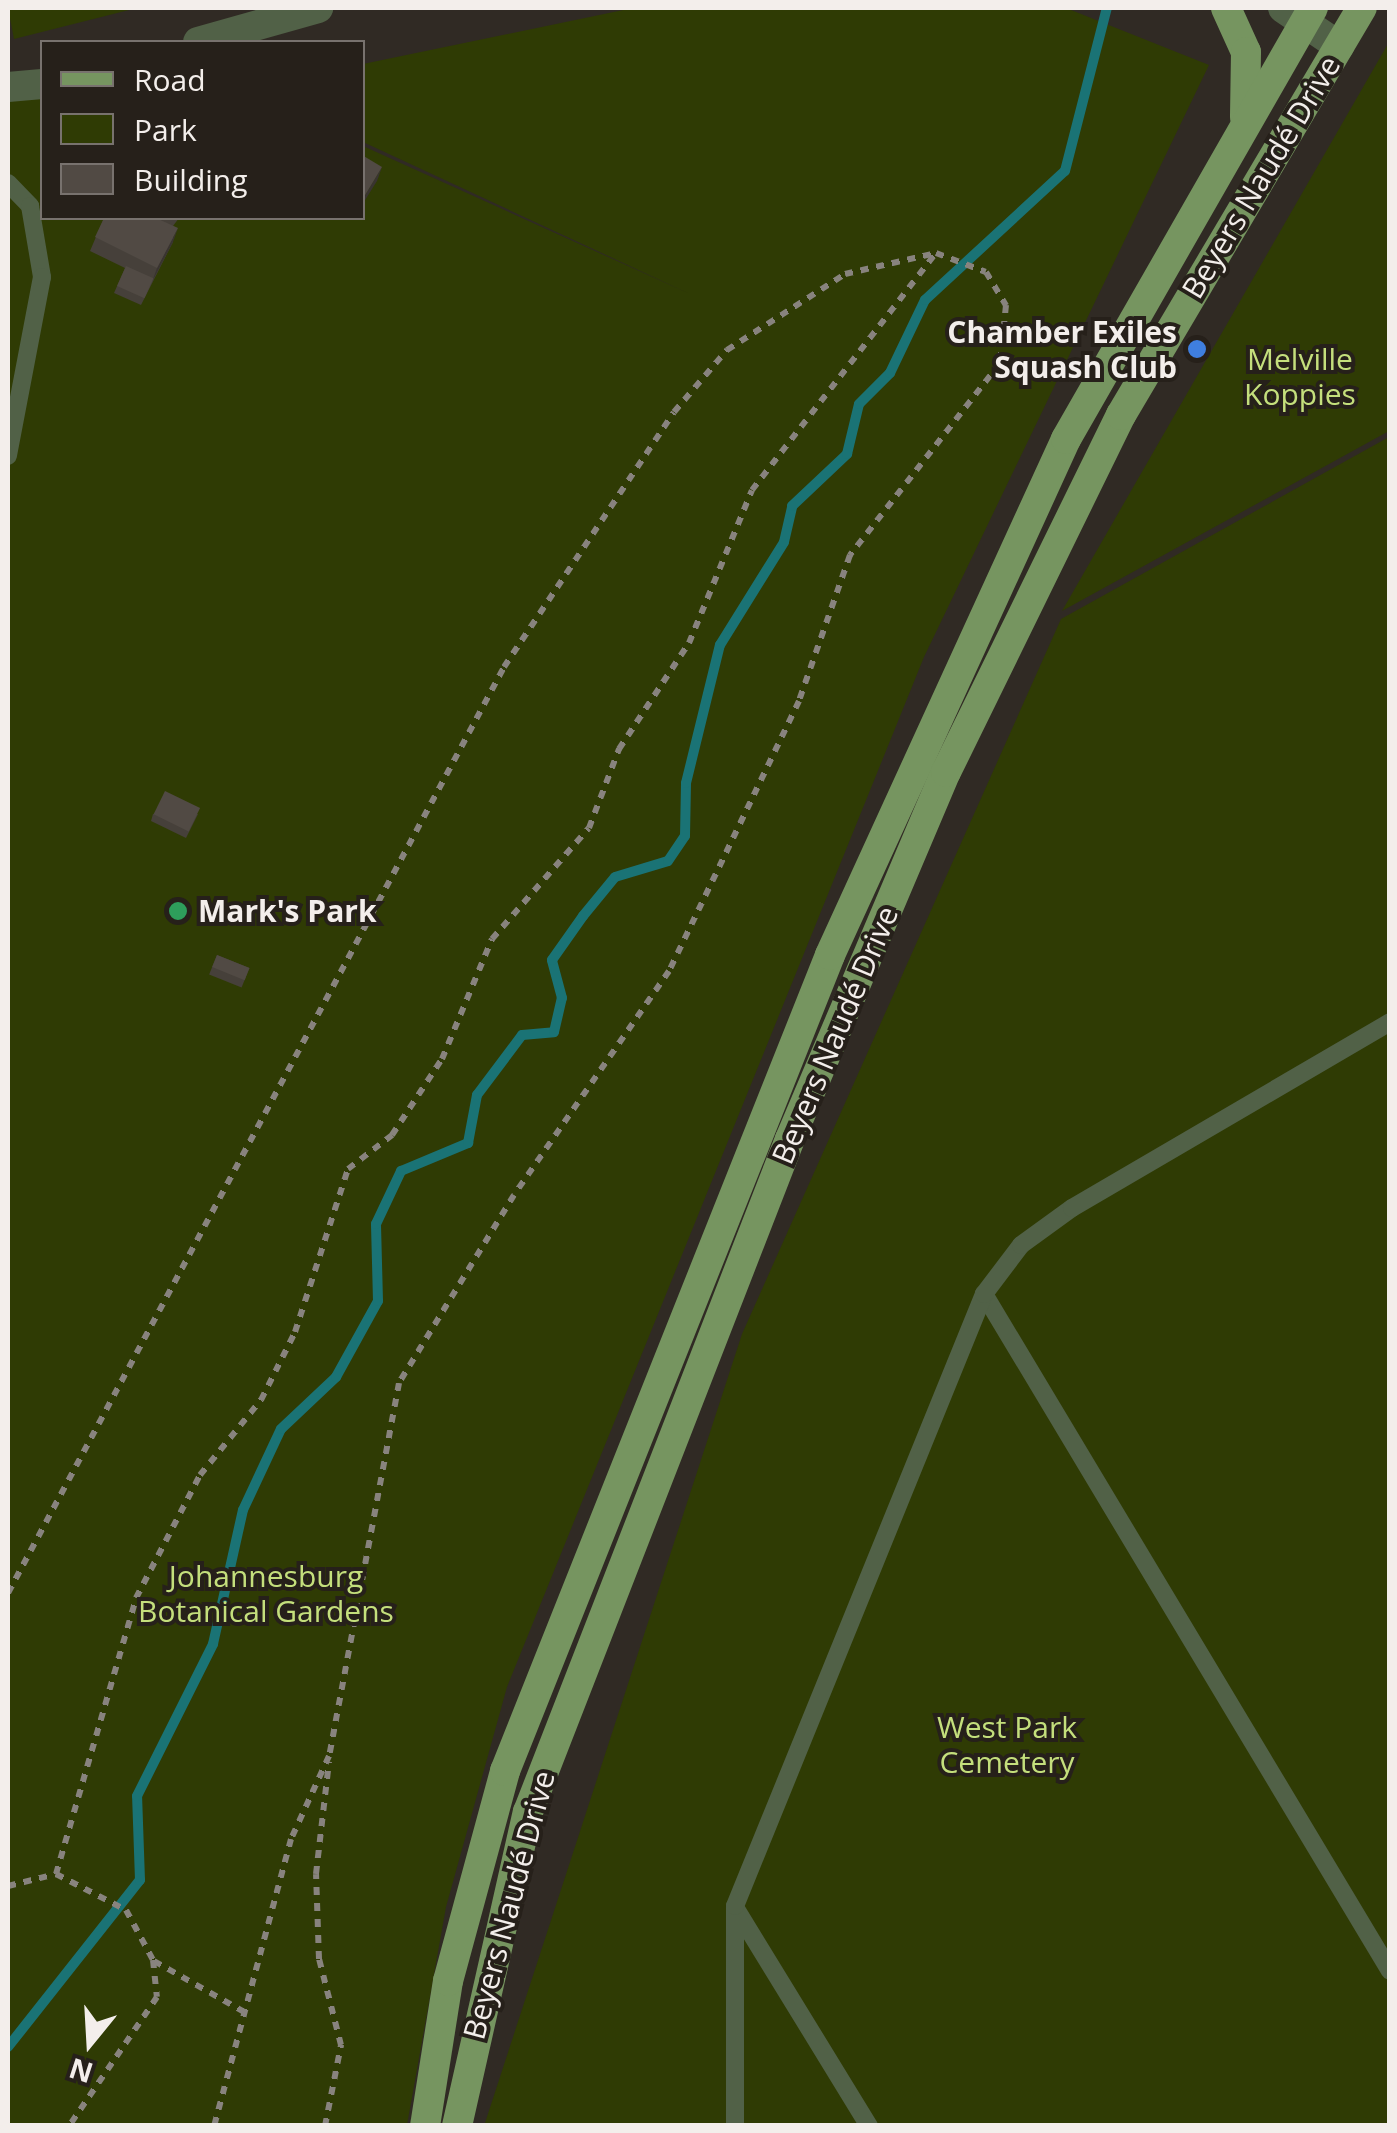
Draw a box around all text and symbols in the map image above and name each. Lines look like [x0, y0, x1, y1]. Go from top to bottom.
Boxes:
legend [40, 40, 365, 220]
street label: Beyers Naudé Drive [1174, 49, 1348, 305]
text: Road [134, 59, 206, 100]
text: Park [134, 109, 197, 150]
text: Building [134, 159, 248, 200]
place label: Chamber Exiles Squash Club [947, 314, 1177, 384]
marker: Chamber Exiles Squash Club [1186, 338, 1208, 360]
park label: Melville Koppies [1244, 341, 1356, 412]
place label: Mark's Park [198, 893, 377, 929]
marker: Mark's Park [167, 900, 189, 922]
street label: Beyers Naudé Drive [764, 901, 906, 1169]
park label: Johannesburg Botanical Gardens [138, 1558, 394, 1628]
park label: West Park Cemetery [937, 1709, 1077, 1780]
street label: Beyers Naudé Drive [456, 1767, 562, 2043]
north arrow [40, 1993, 140, 2093]
text: N [64, 2050, 97, 2093]

